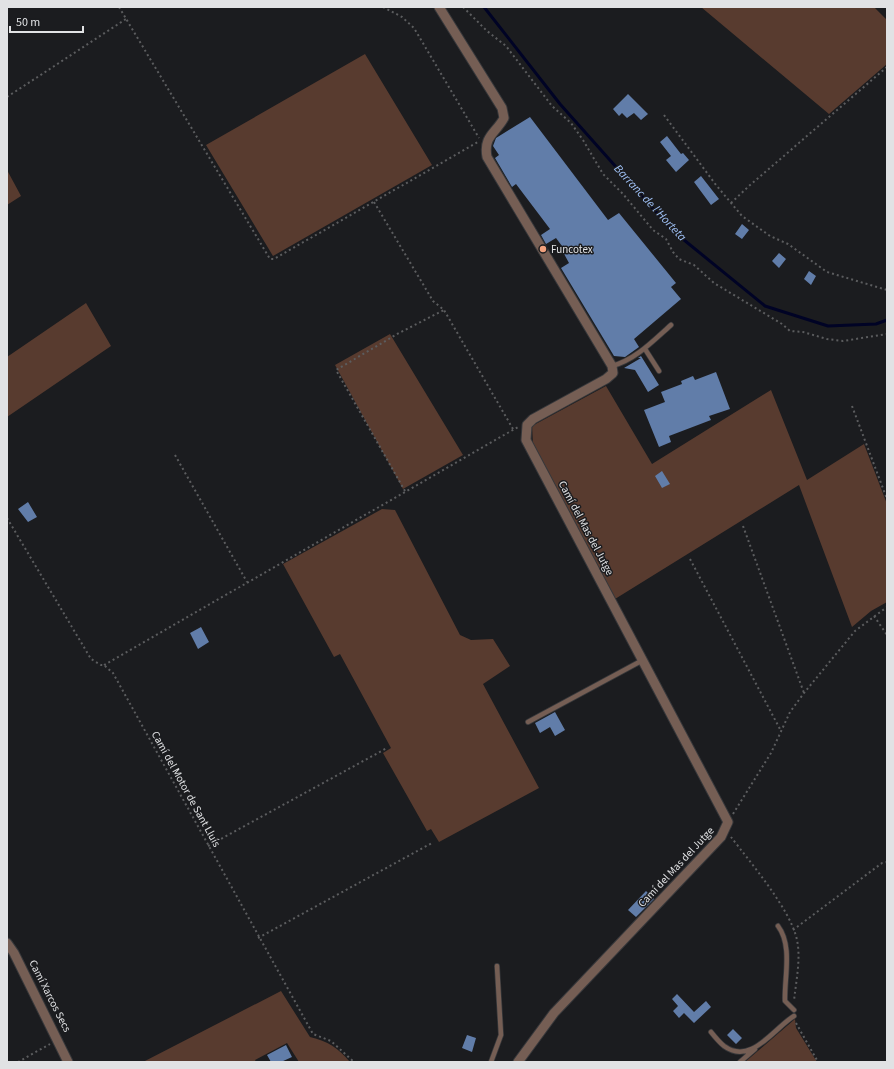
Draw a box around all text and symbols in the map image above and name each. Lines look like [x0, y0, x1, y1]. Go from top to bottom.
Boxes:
scale bar [10, 8, 83, 34]
text: 50 m [16, 14, 40, 31]
water label: Barranc de l'Horteta [610, 161, 690, 246]
place label: Funcotex [551, 242, 593, 257]
marker: Funcotex [538, 244, 548, 254]
street label: Camí del Mas del Jutge [555, 478, 618, 578]
street label: Camí del Motor de Sant Lluís [148, 728, 224, 850]
street label: Camí del Mas del Jutge [635, 823, 718, 911]
street label: Camí Xarcos Secs [25, 957, 75, 1035]

